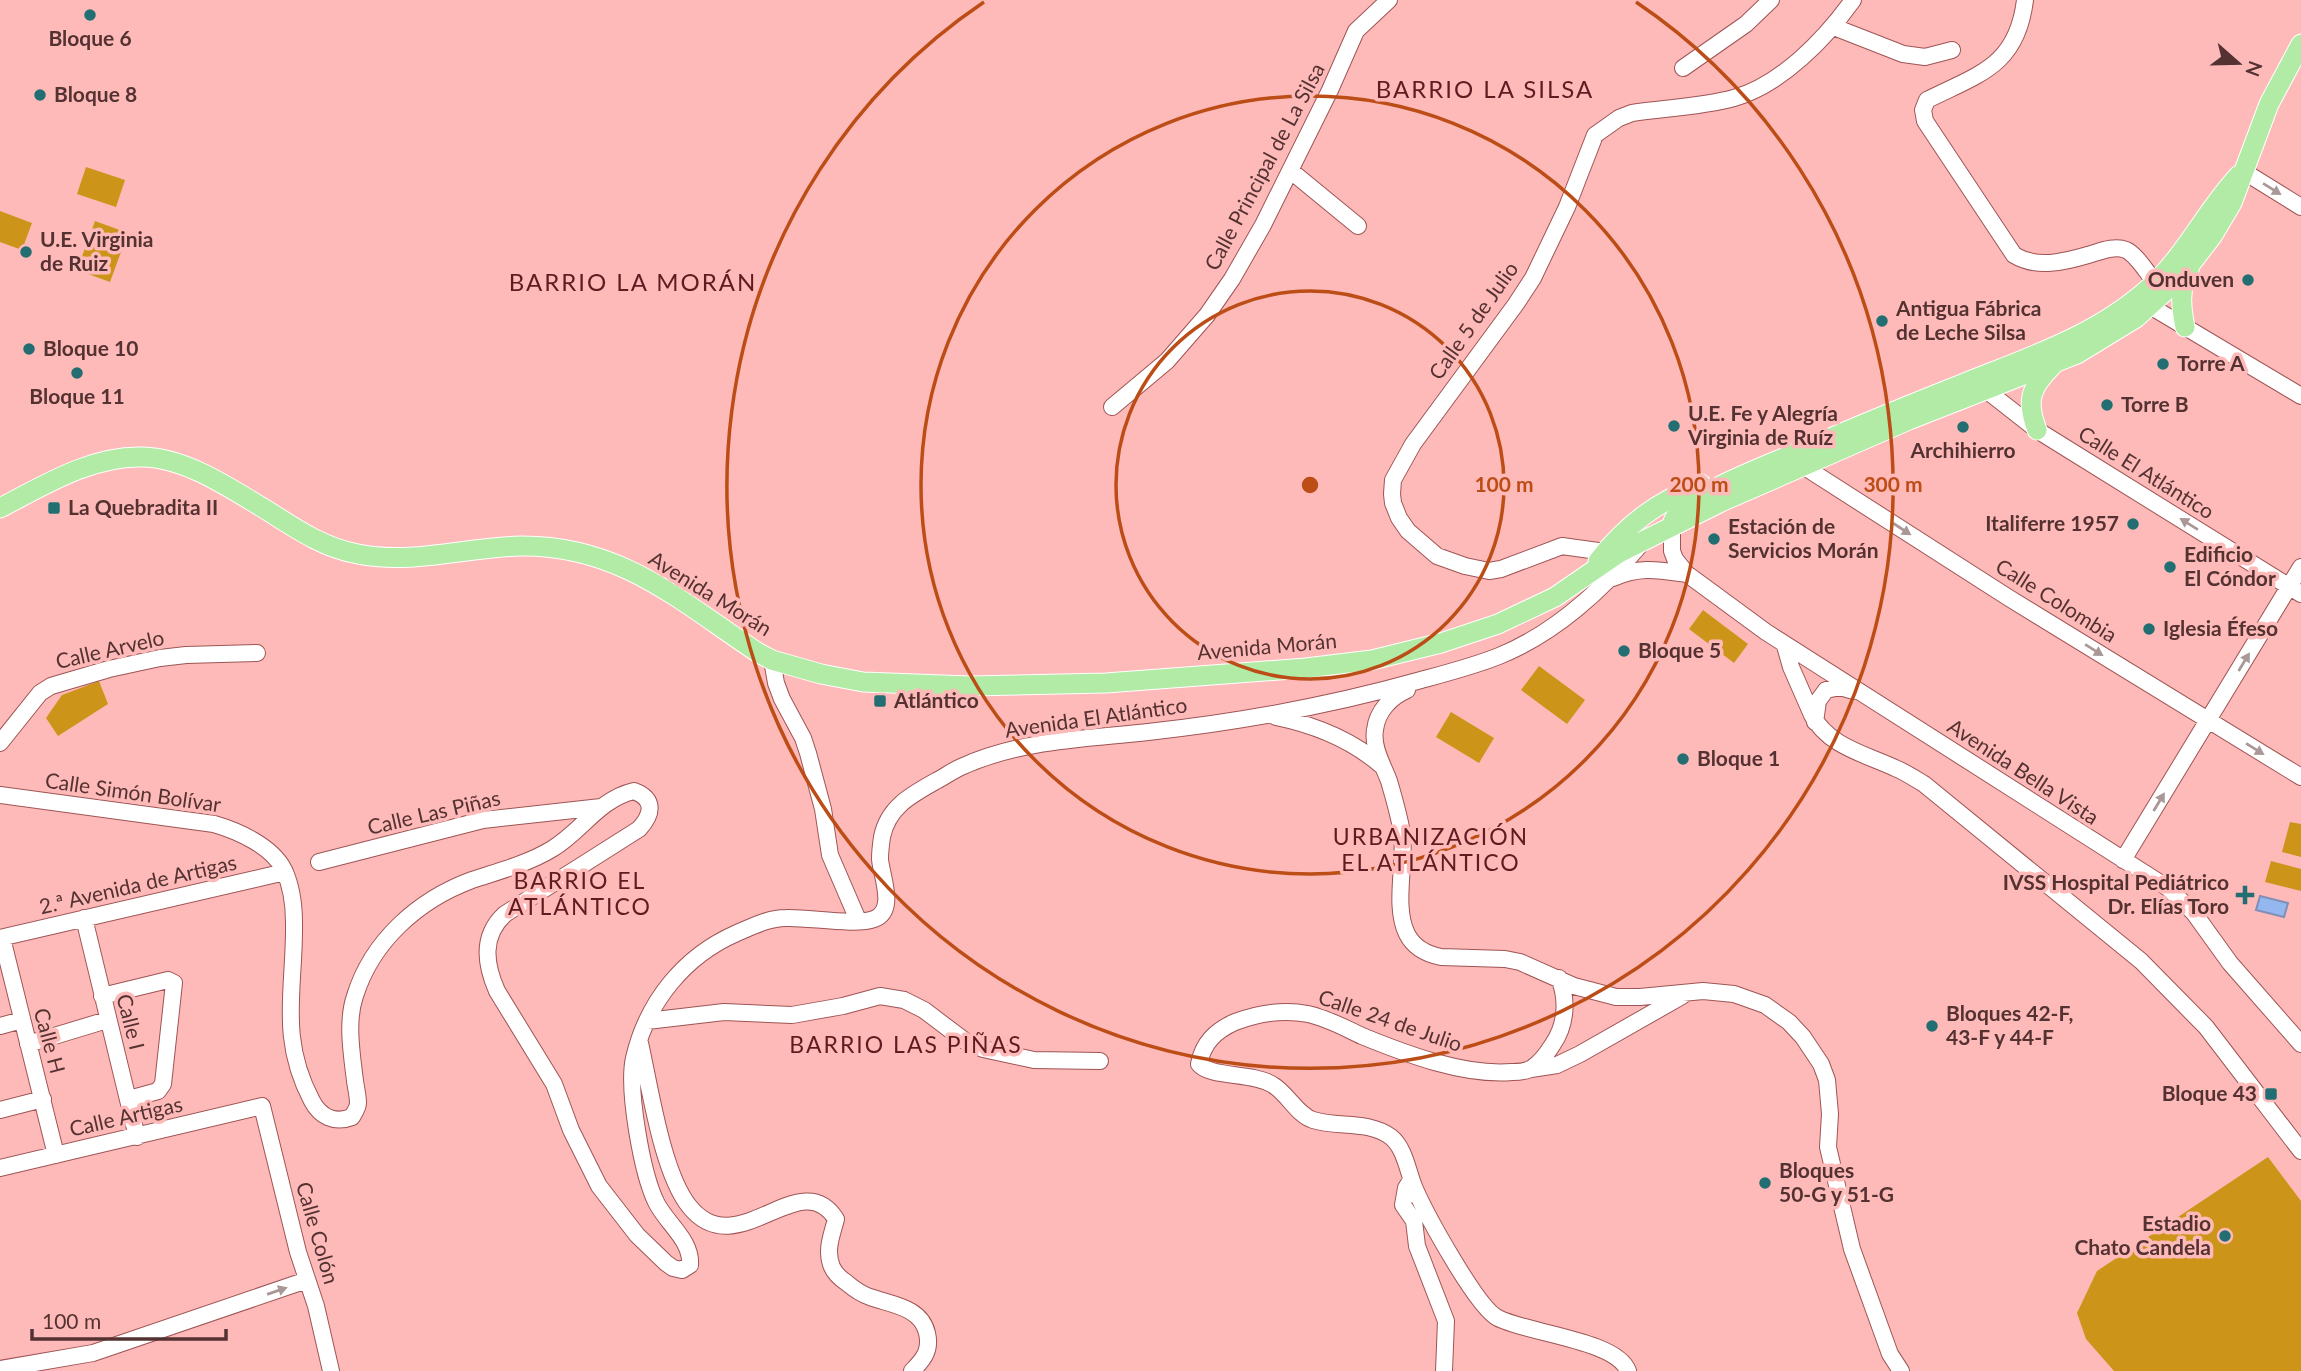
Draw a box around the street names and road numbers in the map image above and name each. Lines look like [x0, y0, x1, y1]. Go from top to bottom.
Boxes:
street label: Calle Principal de La Silsa [1198, 58, 1329, 274]
street label: Calle 5 de Julio [1423, 256, 1523, 384]
street label: Calle El Atlántico [2074, 420, 2219, 524]
street label: Avenida Morán [645, 545, 777, 640]
street label: Calle Colombia [1992, 553, 2122, 647]
street label: Calle Arvelo [53, 624, 166, 673]
street label: Avenida Morán [1196, 627, 1338, 664]
street label: Avenida El Atlántico [1003, 691, 1189, 742]
street label: Avenida Bella Vista [1944, 713, 2104, 829]
street label: Calle Simón Bolívar [44, 767, 223, 816]
street label: Calle Las Piñas [365, 784, 502, 839]
street label: 2.ª Avenida de Artigas [37, 849, 239, 918]
street label: Calle 24 de Julio [1315, 983, 1466, 1056]
street label: Calle I [112, 991, 150, 1052]
street label: Calle H [30, 1005, 71, 1076]
street label: Calle Artigas [67, 1090, 185, 1141]
street label: Calle Colón [292, 1179, 345, 1287]

